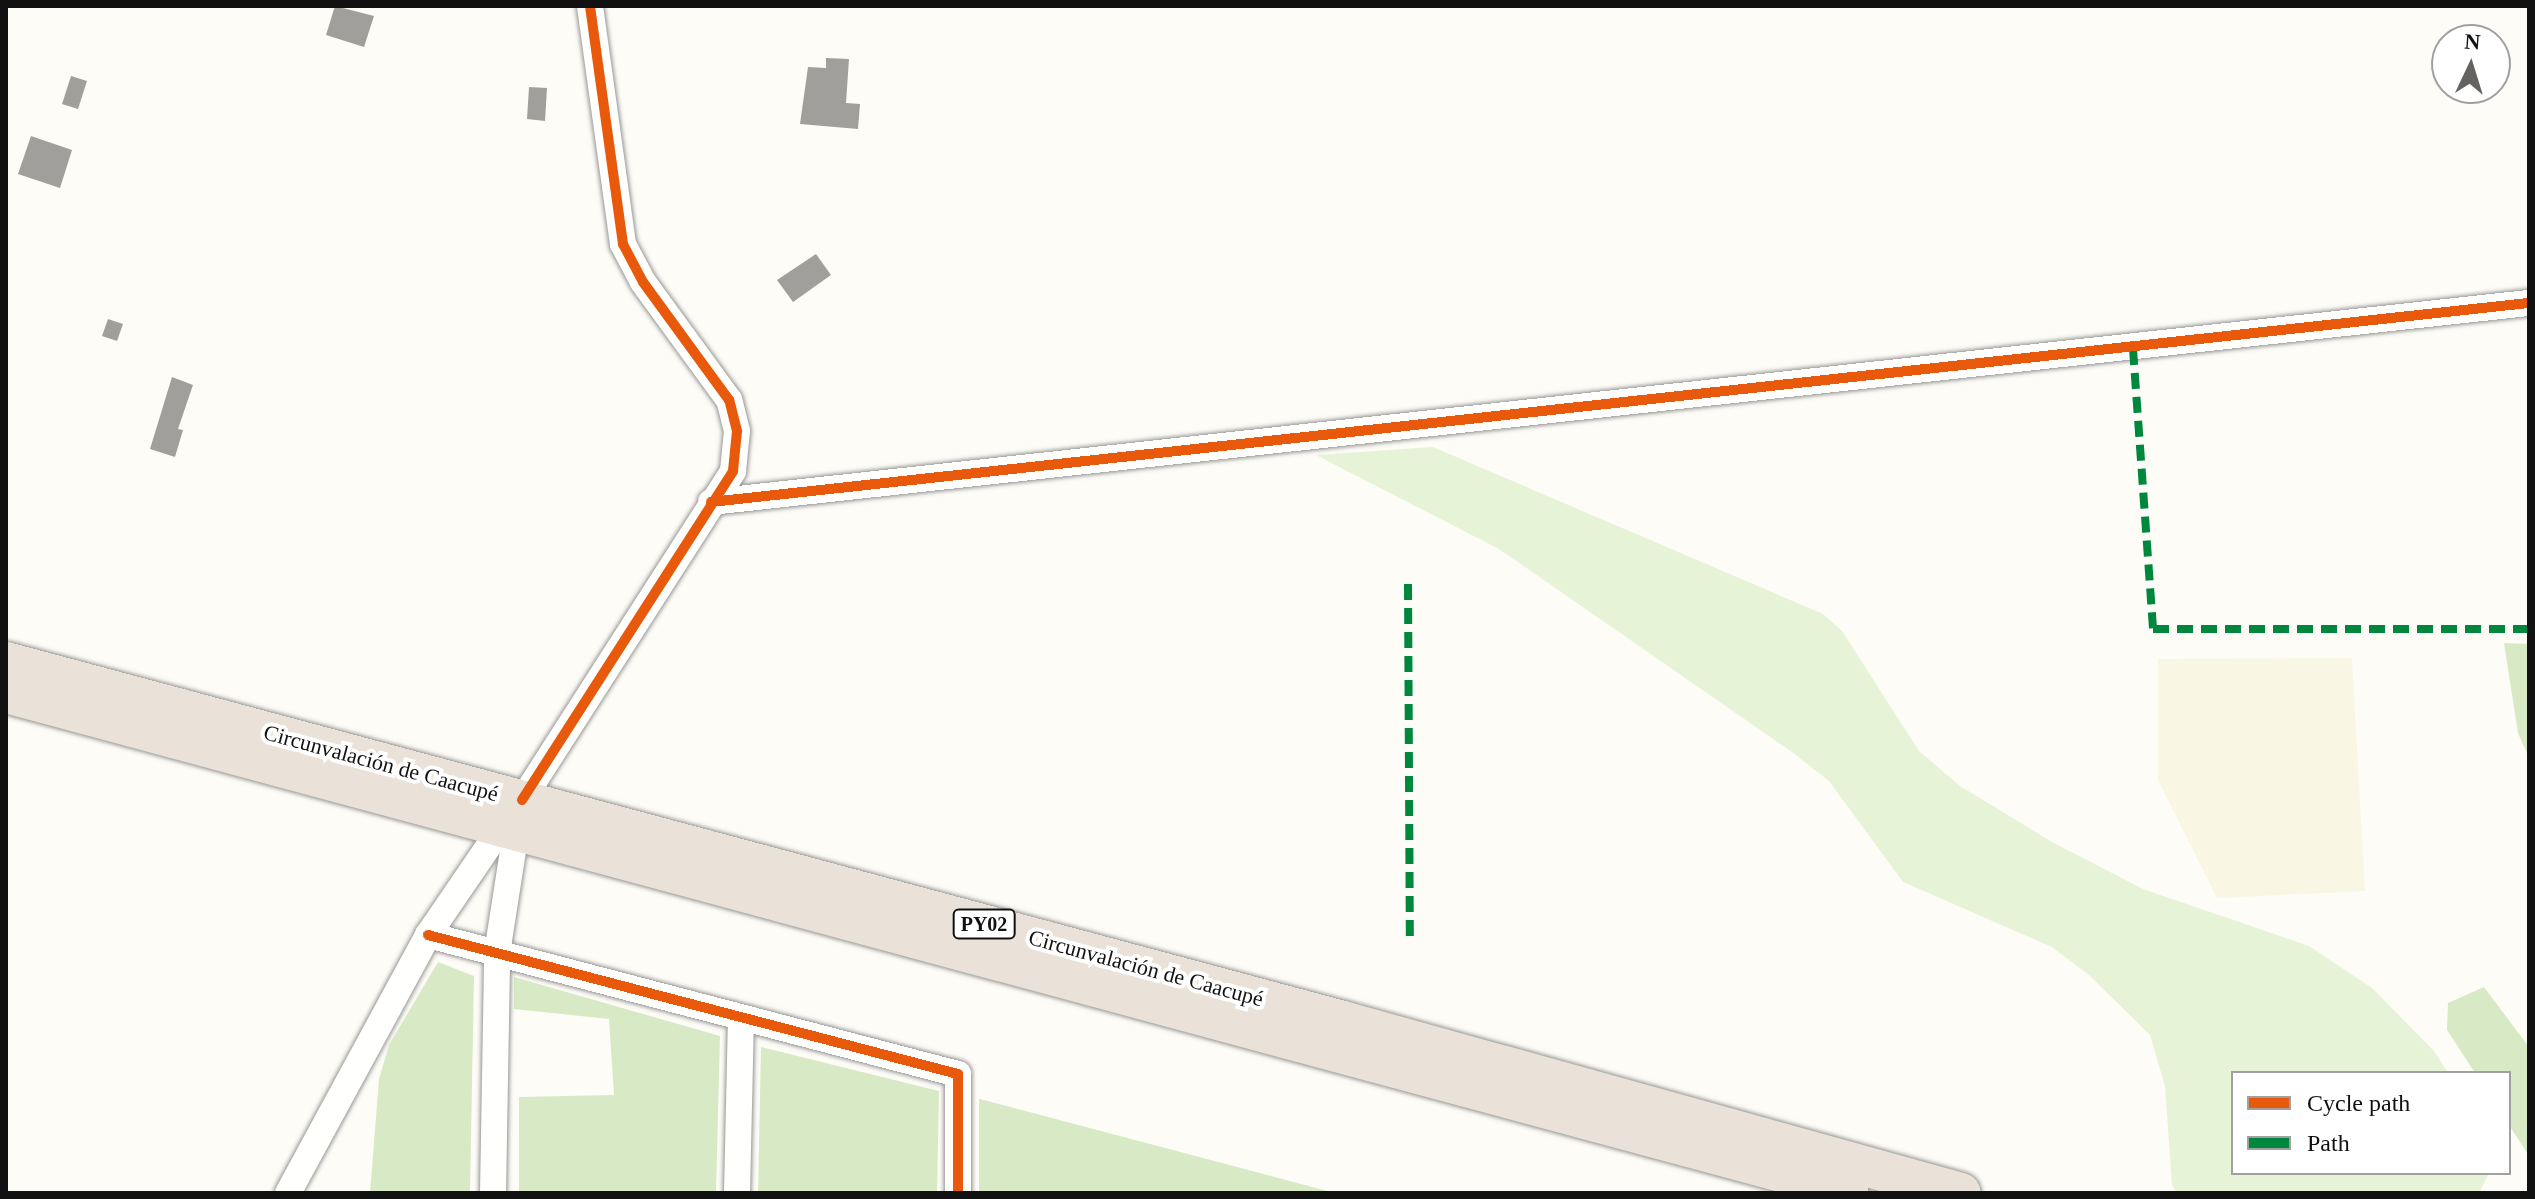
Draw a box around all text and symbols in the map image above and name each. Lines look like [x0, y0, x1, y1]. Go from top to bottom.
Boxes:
north arrow [2431, 24, 2511, 104]
text: N [2464, 29, 2481, 55]
street label: Circunvalación de Caacupé [261, 719, 501, 807]
road number: PY02 [952, 908, 1016, 940]
street label: Circunvalación de Caacupé [1026, 924, 1266, 1012]
legend [2231, 1071, 2511, 1175]
text: Cycle path [2307, 1090, 2410, 1116]
text: Path [2307, 1130, 2350, 1156]

